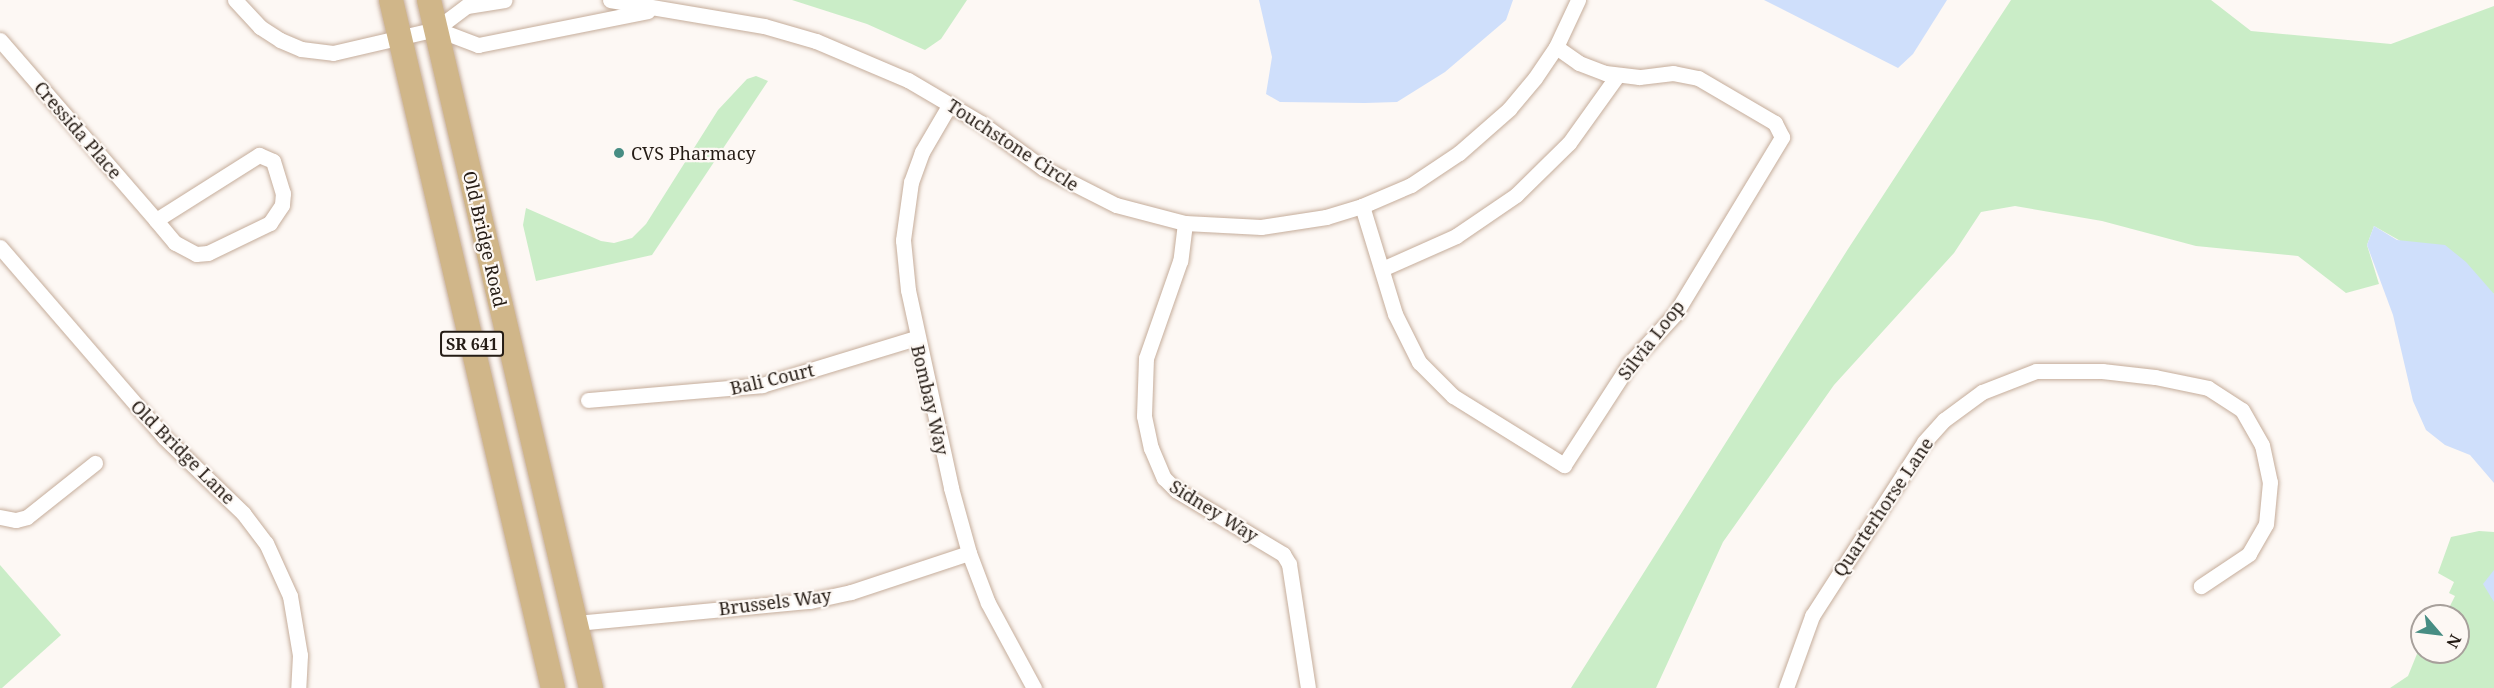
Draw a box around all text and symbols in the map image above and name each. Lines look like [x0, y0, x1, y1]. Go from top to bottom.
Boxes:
street label: Cressida Place [30, 77, 126, 183]
street label: Touchstone Circle [943, 94, 1083, 196]
place label: CVS Pharmacy [631, 142, 756, 164]
marker: CVS Pharmacy [612, 146, 626, 160]
street label: Old Bridge Road [459, 169, 511, 309]
street label: Silvia Loop [1613, 296, 1689, 384]
road number: SR 641 [439, 331, 505, 357]
street label: Bombay Way [907, 343, 953, 457]
street label: Bali Court [728, 359, 816, 399]
street label: Old Bridge Lane [126, 395, 240, 509]
street label: Quarterhorse Lane [1828, 433, 1938, 581]
street label: Sidney Way [1166, 475, 1262, 547]
street label: Brussels Way [717, 584, 833, 620]
north arrow [2410, 604, 2470, 664]
text: N [2441, 631, 2467, 652]

